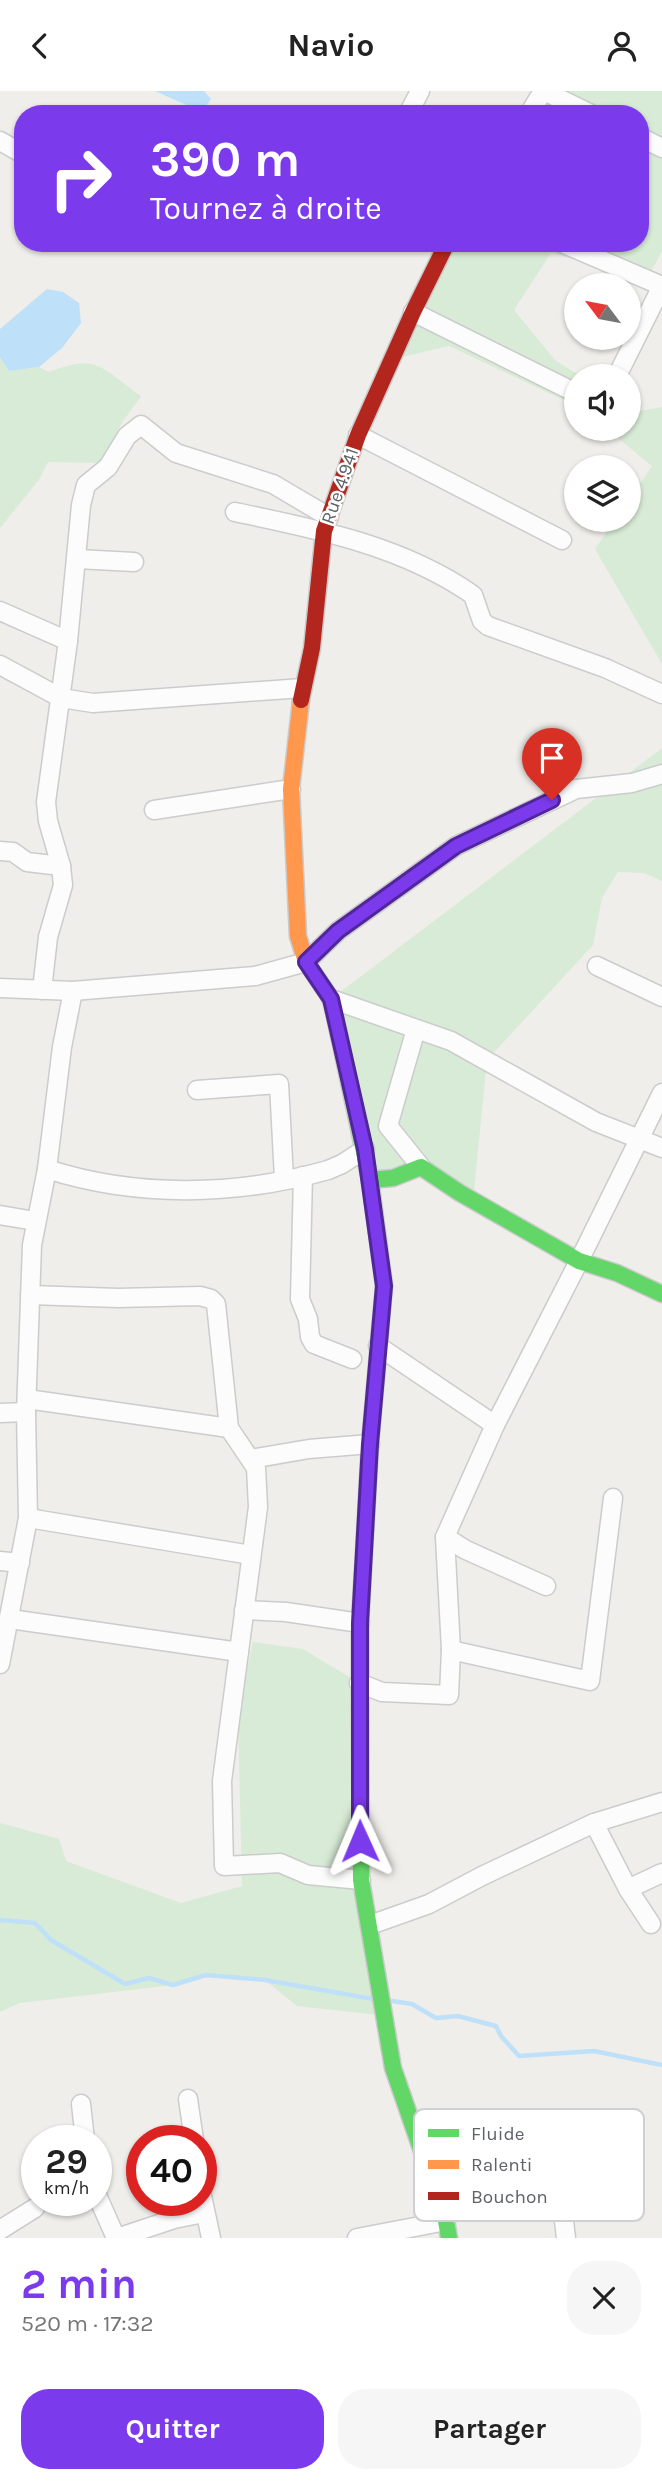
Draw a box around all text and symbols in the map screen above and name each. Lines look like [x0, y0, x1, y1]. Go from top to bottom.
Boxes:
icon: back [21, 27, 59, 65]
text: Navio [288, 27, 374, 64]
icon: person [603, 27, 641, 65]
text: 390 m [150, 131, 300, 188]
icon: right [35, 133, 126, 224]
text: Tournez à droite [150, 190, 382, 227]
north arrow [564, 273, 640, 350]
map controls [564, 273, 641, 532]
button: sound [564, 364, 641, 441]
street label: Rue 4.941 [317, 445, 363, 527]
button: layers [564, 455, 641, 532]
pin [522, 728, 582, 800]
icon: arrive [533, 739, 571, 777]
position arrow [323, 1804, 397, 1878]
legend [414, 2109, 644, 2221]
text: Fluide [471, 2123, 524, 2145]
speed limit sign: 40 [126, 2125, 217, 2216]
text: 29 [45, 2141, 88, 2182]
text: Ralenti [471, 2154, 532, 2176]
text: km/h [44, 2177, 89, 2199]
text: Bouchon [471, 2186, 548, 2208]
text: 2 min [21, 2259, 137, 2309]
button: close [567, 2261, 641, 2335]
text: 520 m · 17:32 [21, 2310, 154, 2337]
button: Quitter [21, 2389, 324, 2469]
button: Partager [338, 2389, 641, 2469]

